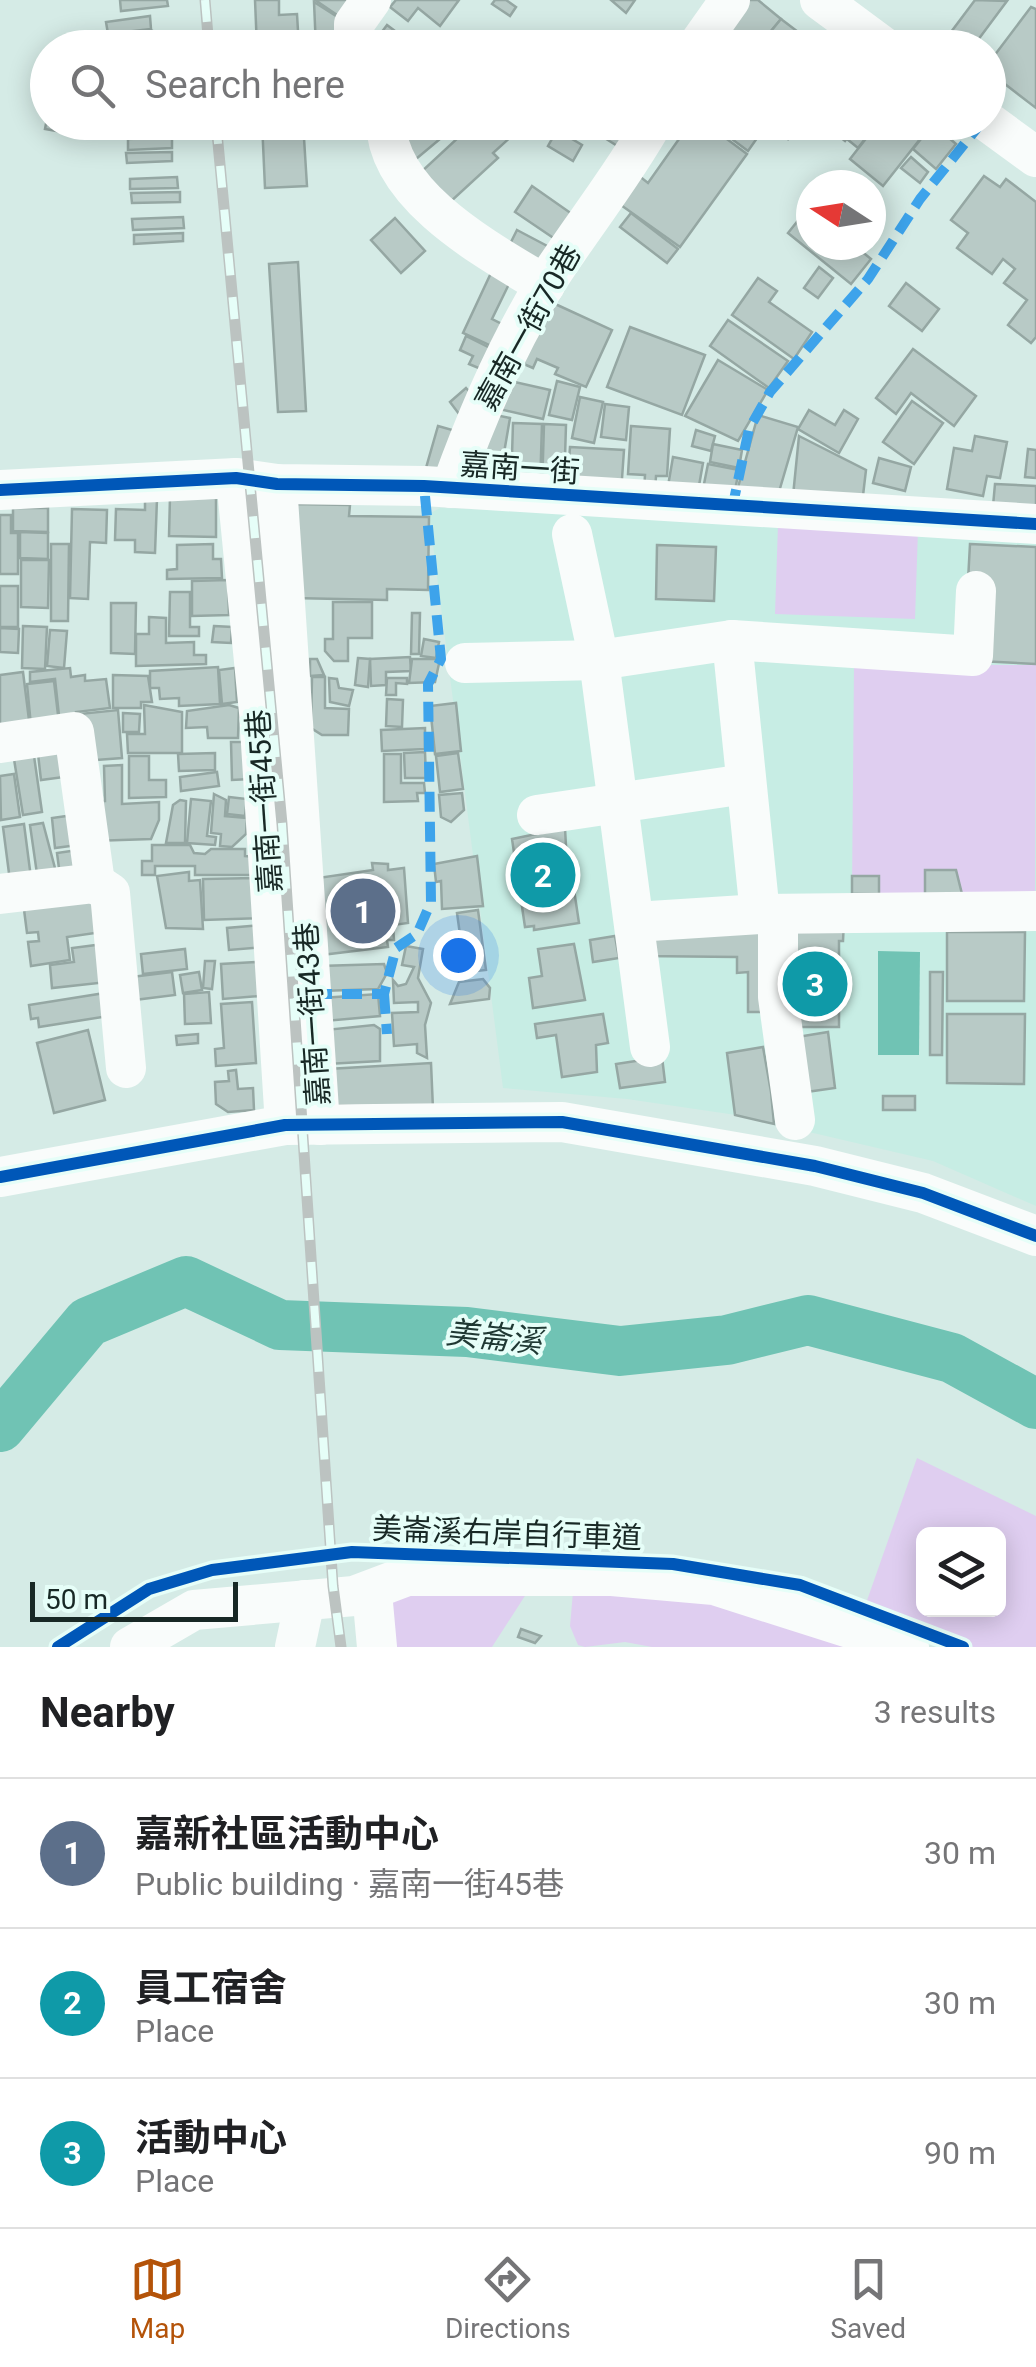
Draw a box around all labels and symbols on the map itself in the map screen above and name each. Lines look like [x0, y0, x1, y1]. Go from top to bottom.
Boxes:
north arrow [796, 170, 886, 260]
street label: 嘉南一街70巷 [468, 238, 588, 416]
street label: 嘉南一街 [459, 446, 581, 490]
street label: 嘉南一街45巷 [240, 708, 288, 894]
pin: 2 [510, 838, 576, 912]
pin: 1 [330, 874, 396, 948]
street label: 嘉南一街43巷 [288, 921, 336, 1107]
your location [433, 930, 484, 981]
pin: 3 [782, 946, 848, 1022]
water label: 美崙溪 [444, 1313, 548, 1361]
street label: 美崙溪右岸自行車道 [371, 1511, 643, 1555]
scale bar [30, 1577, 238, 1622]

